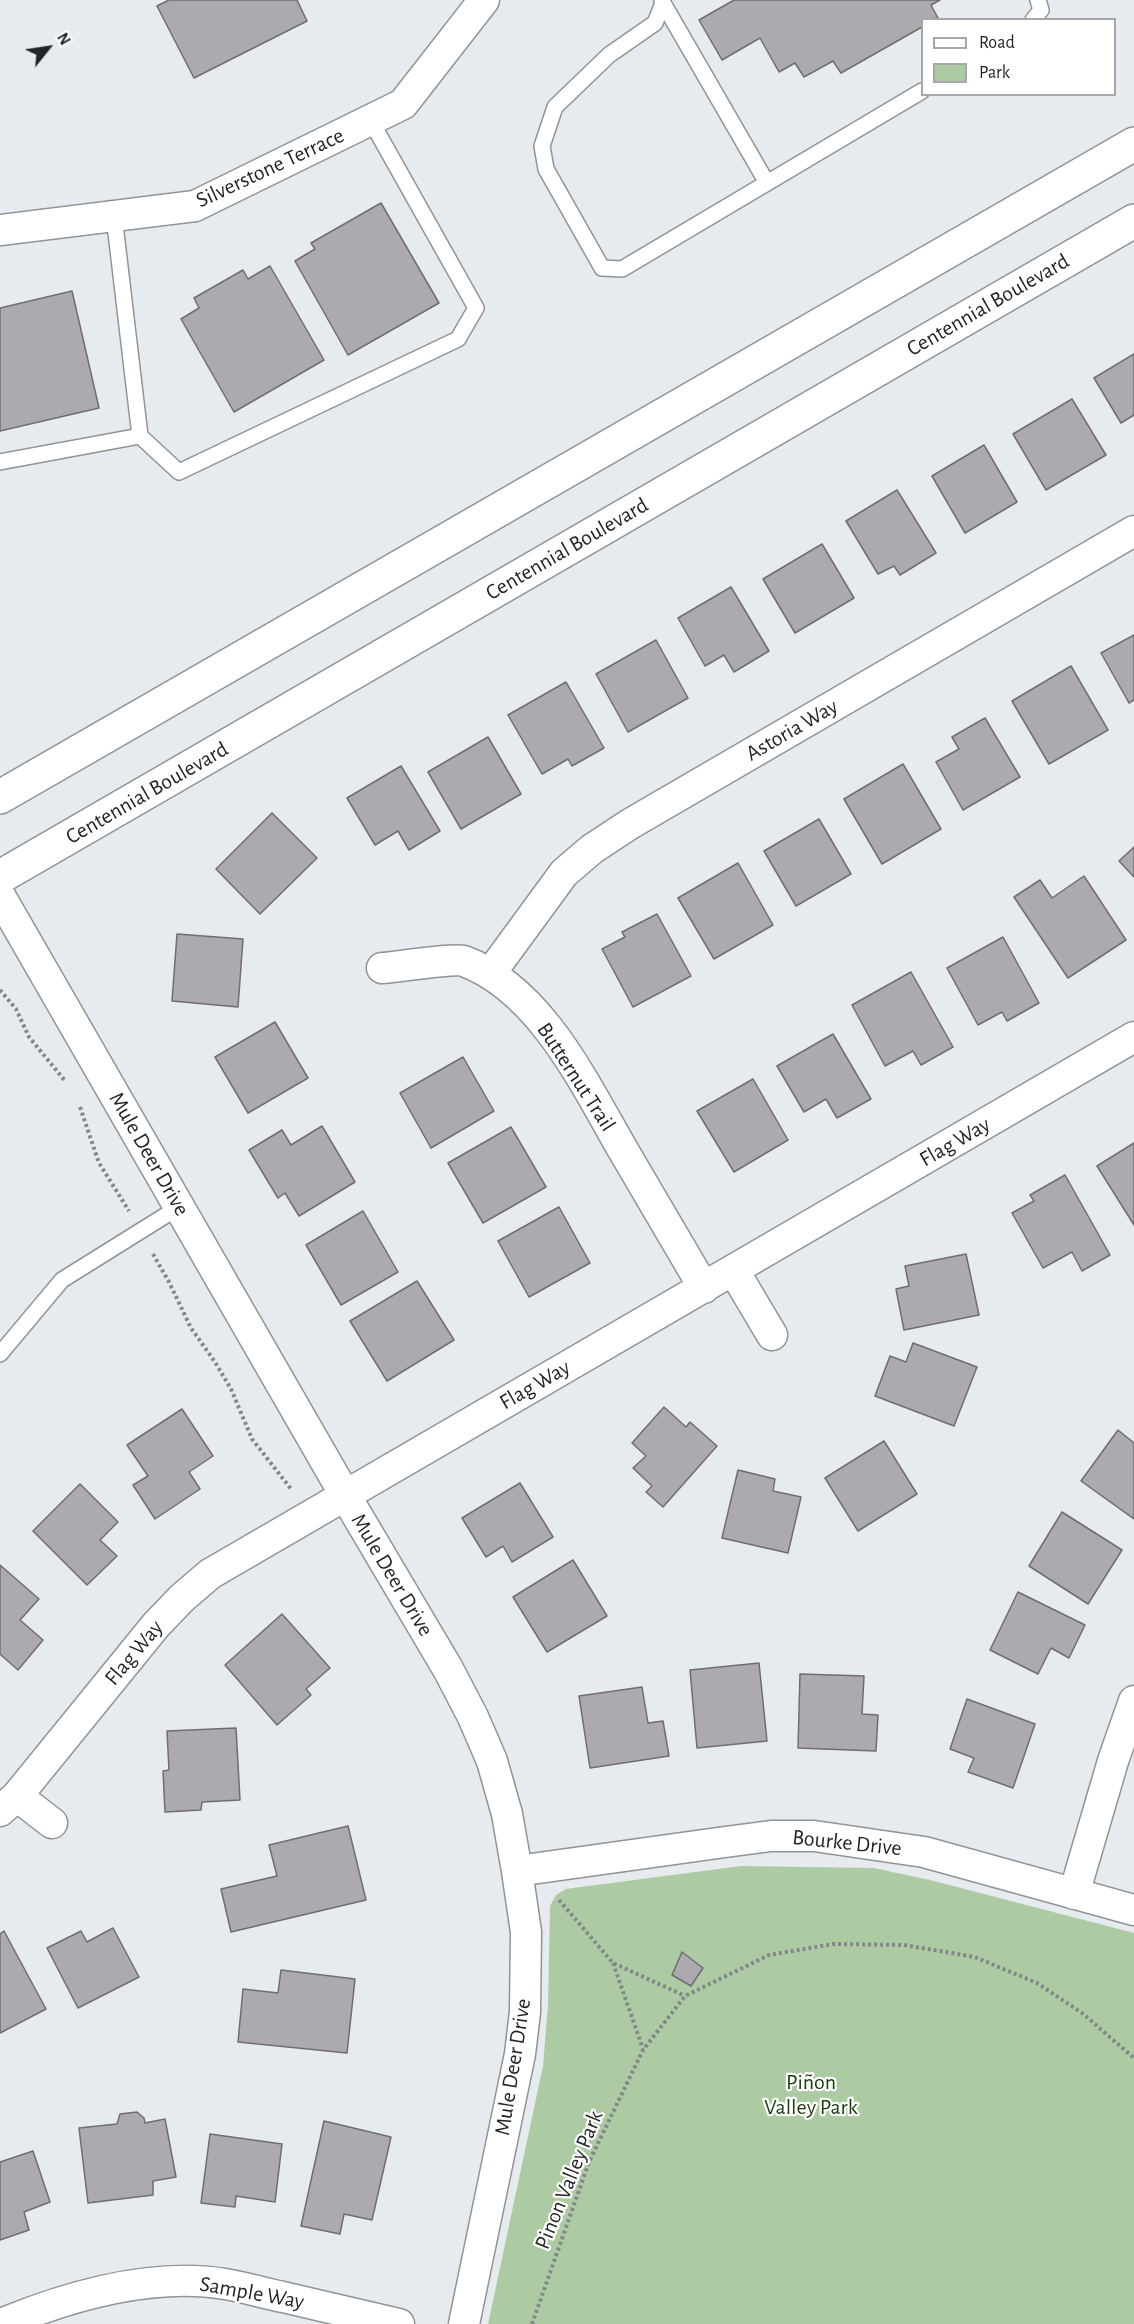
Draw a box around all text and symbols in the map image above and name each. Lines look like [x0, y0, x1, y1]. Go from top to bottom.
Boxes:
north arrow [18, 18, 78, 78]
legend [921, 18, 1116, 96]
text: N [54, 30, 73, 48]
text: Road [979, 34, 1015, 52]
text: Park [979, 64, 1010, 82]
street label: Silverstone Terrace [192, 122, 348, 214]
street label: Centennial Boulevard [902, 248, 1074, 362]
street label: Centennial Boulevard [481, 492, 653, 606]
street label: Astoria Way [741, 693, 843, 767]
street label: Centennial Boulevard [61, 736, 233, 850]
street label: Butternut Trail [531, 1018, 621, 1136]
street label: Mule Deer Drive [103, 1087, 195, 1221]
street label: Flag Way [915, 1111, 995, 1173]
street label: Flag Way [495, 1354, 575, 1416]
street label: Mule Deer Drive [345, 1509, 439, 1641]
street label: Flag Way [99, 1615, 169, 1691]
street label: Bourke Drive [791, 1824, 903, 1862]
street label: Mule Deer Drive [489, 1997, 537, 2137]
park label: Piñon Valley Park [764, 2069, 858, 2120]
street label: Pinon Valley Park [529, 2107, 609, 2253]
street label: Sample Way [198, 2271, 306, 2315]

